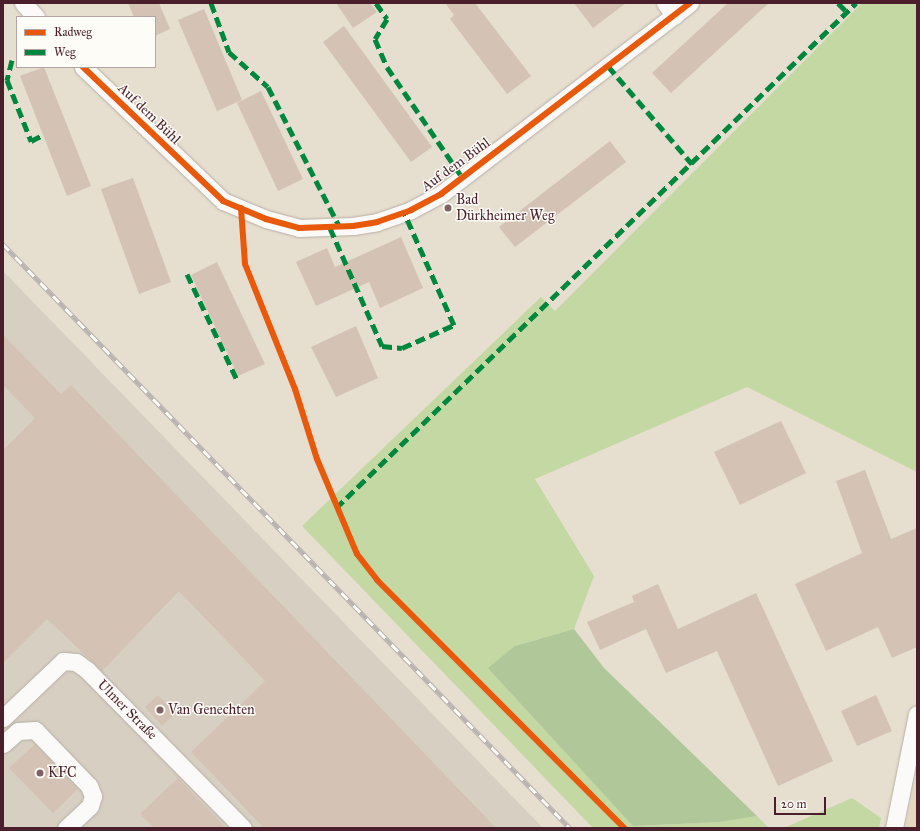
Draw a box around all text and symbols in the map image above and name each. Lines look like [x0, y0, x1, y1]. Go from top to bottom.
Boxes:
legend [16, 16, 156, 68]
text: Radweg [54, 25, 92, 39]
text: Weg [54, 45, 76, 59]
street label: Auf dem Bühl [114, 80, 184, 148]
street label: Auf dem Bühl [419, 135, 493, 195]
place label: Bad Dürkheimer Weg [456, 192, 554, 224]
marker: Bad Dürkheimer Weg [443, 203, 453, 213]
street label: Ulmer Straße [94, 677, 160, 743]
place label: Van Genechten [168, 702, 255, 718]
marker: Van Genechten [155, 705, 165, 715]
place label: KFC [48, 765, 77, 781]
marker: KFC [35, 768, 45, 778]
scale bar [776, 789, 828, 815]
text: 20 m [781, 797, 807, 811]

